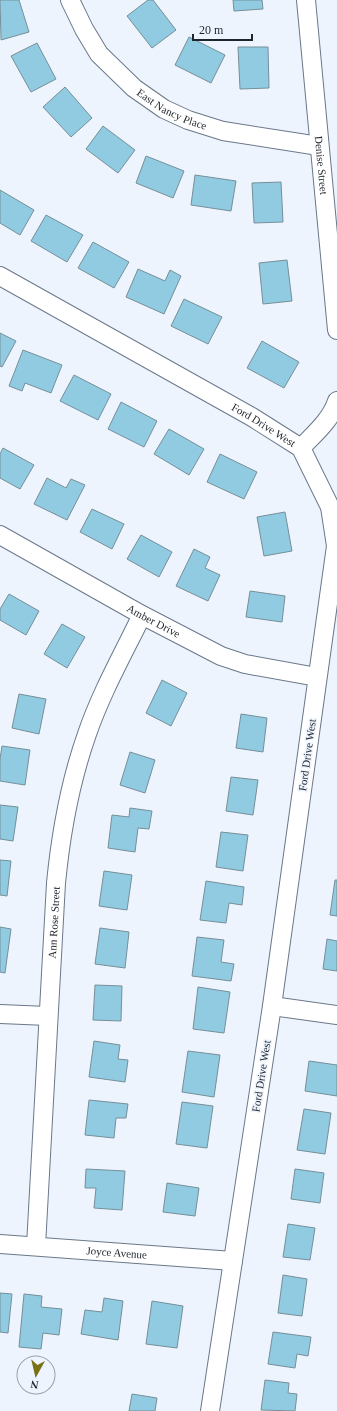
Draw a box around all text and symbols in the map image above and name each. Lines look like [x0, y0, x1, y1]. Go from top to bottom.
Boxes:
scale bar [193, 16, 252, 42]
text: 20 m [199, 23, 224, 37]
street label: East Nancy Place [135, 86, 208, 132]
street label: Denise Street [313, 135, 330, 195]
street label: Ford Drive West [230, 401, 298, 449]
street label: Amber Drive [125, 602, 182, 640]
street label: Ford Drive West [296, 718, 318, 792]
street label: Ann Rose Street [46, 886, 62, 959]
street label: Ford Drive West [249, 1039, 273, 1113]
street label: Joyce Avenue [86, 1244, 147, 1261]
north arrow [16, 1355, 56, 1395]
text: N [30, 1378, 39, 1391]

